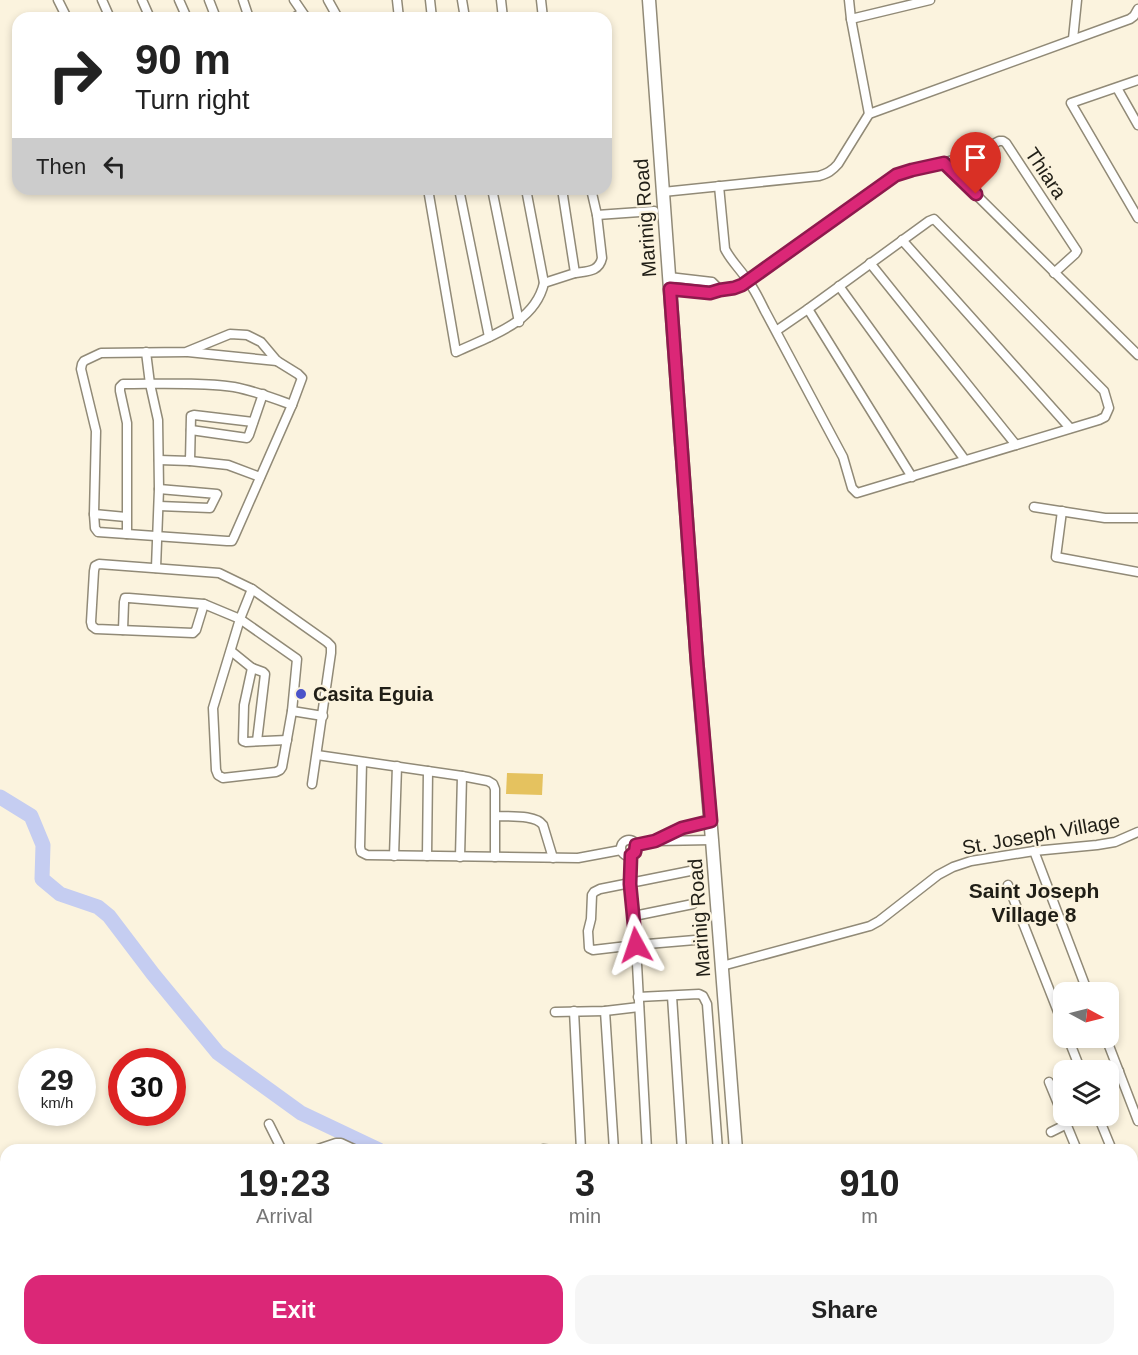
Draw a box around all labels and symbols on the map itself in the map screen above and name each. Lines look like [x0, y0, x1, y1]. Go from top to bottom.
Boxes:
pin [950, 132, 1001, 194]
street label: Thiara [1021, 143, 1071, 203]
street label: Marinig Road [630, 158, 660, 278]
place label: Casita Eguia [313, 683, 434, 705]
marker: Casita Eguia [294, 687, 308, 701]
street label: St. Joseph Village [960, 809, 1122, 859]
street label: Marinig Road [684, 858, 714, 978]
district label: Saint Joseph Village 8 [969, 879, 1099, 926]
position arrow [604, 913, 668, 977]
north arrow [1053, 982, 1119, 1048]
speed limit sign: 30 [108, 1048, 186, 1126]

